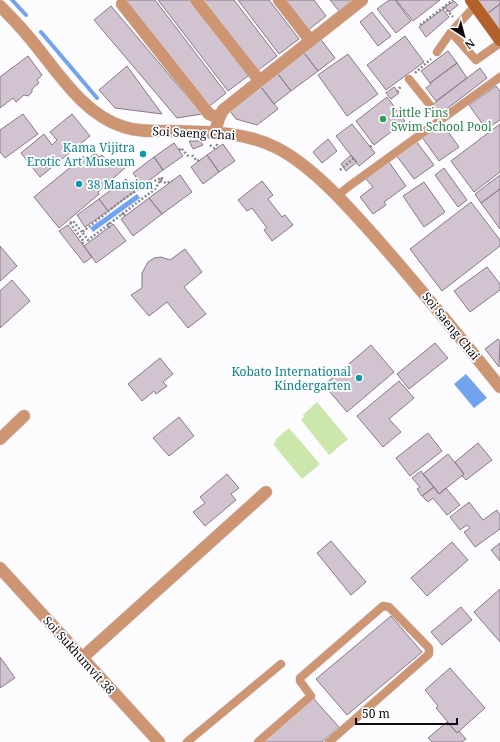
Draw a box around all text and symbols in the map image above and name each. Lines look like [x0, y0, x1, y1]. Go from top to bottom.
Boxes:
north arrow [444, 16, 484, 56]
text: N [462, 36, 478, 53]
place label: Little Fins Swim School Pool [391, 104, 492, 135]
marker: Little Fins Swim School Pool [378, 114, 388, 124]
street label: Soi Saeng Chai [152, 122, 236, 144]
place label: Kama Vijitra Erotic Art Museum [27, 139, 135, 170]
marker: Kama Vijitra Erotic Art Museum [138, 149, 148, 159]
place label: 38 Mansion [87, 176, 153, 193]
marker: 38 Mansion [74, 179, 84, 189]
street label: Soi Saeng Chai [418, 288, 484, 364]
place label: Kobato International Kindergarten [231, 363, 351, 394]
marker: Kobato International Kindergarten [354, 373, 364, 383]
street label: Soi Sukhumvit 38 [39, 612, 119, 698]
scale bar [356, 700, 457, 726]
text: 50 m [362, 705, 390, 722]

